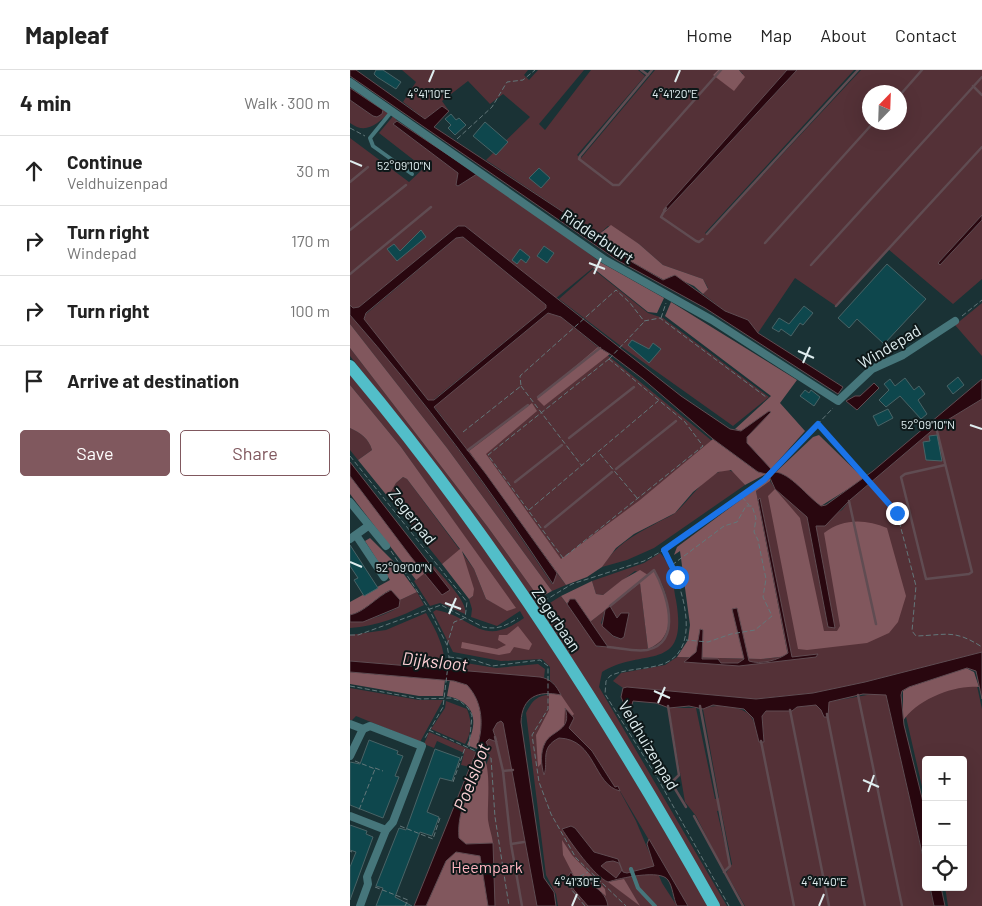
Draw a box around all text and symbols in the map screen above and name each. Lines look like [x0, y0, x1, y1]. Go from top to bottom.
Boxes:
text: Mapleaf [25, 20, 109, 49]
text: Home [686, 24, 732, 46]
text: Map [760, 24, 792, 46]
text: About [820, 24, 867, 46]
text: Contact [895, 24, 957, 46]
north arrow [862, 85, 907, 130]
text: 4°41'10"E [407, 86, 451, 100]
text: 4°41'20"E [652, 86, 698, 100]
text: 4 min [20, 90, 71, 115]
text: Walk · 300 m [244, 93, 330, 112]
text: Continue [67, 150, 143, 173]
icon: ahead [20, 157, 48, 185]
text: 52°09'10"N [377, 158, 431, 172]
text: 30 m [296, 161, 330, 180]
text: Veldhuizenpad [67, 173, 168, 192]
street label: Ridderbuurt [558, 205, 638, 267]
text: Turn right [67, 220, 149, 243]
icon: right [20, 227, 48, 255]
text: 170 m [291, 231, 330, 250]
text: Windepad [67, 243, 137, 262]
icon: right [20, 297, 48, 325]
text: Turn right [67, 299, 149, 322]
text: 100 m [290, 301, 330, 320]
street label: Windepad [854, 320, 924, 372]
icon: arrive [20, 367, 48, 395]
text: Arrive at destination [67, 369, 239, 392]
text: 52°09'10"N [901, 417, 955, 431]
button: Save [20, 430, 170, 476]
button: Share [180, 430, 330, 476]
street label: Zegerpad [385, 484, 441, 548]
route end [886, 502, 909, 525]
text: 52°09'00"N [376, 560, 432, 574]
route start [666, 566, 689, 589]
street label: Zegerbaan [528, 583, 586, 655]
water label: Dijksloot [401, 647, 470, 675]
street label: Veldhuizenpad [615, 697, 683, 793]
water label: Poelsloot [448, 740, 494, 814]
map controls [922, 756, 967, 891]
button: + [922, 756, 967, 801]
button: − [922, 801, 967, 846]
button: locate [922, 846, 967, 891]
park label: Heempark [451, 857, 523, 876]
text: 4°41'30"E [554, 874, 600, 888]
text: 4°41'40"E [801, 874, 847, 888]

